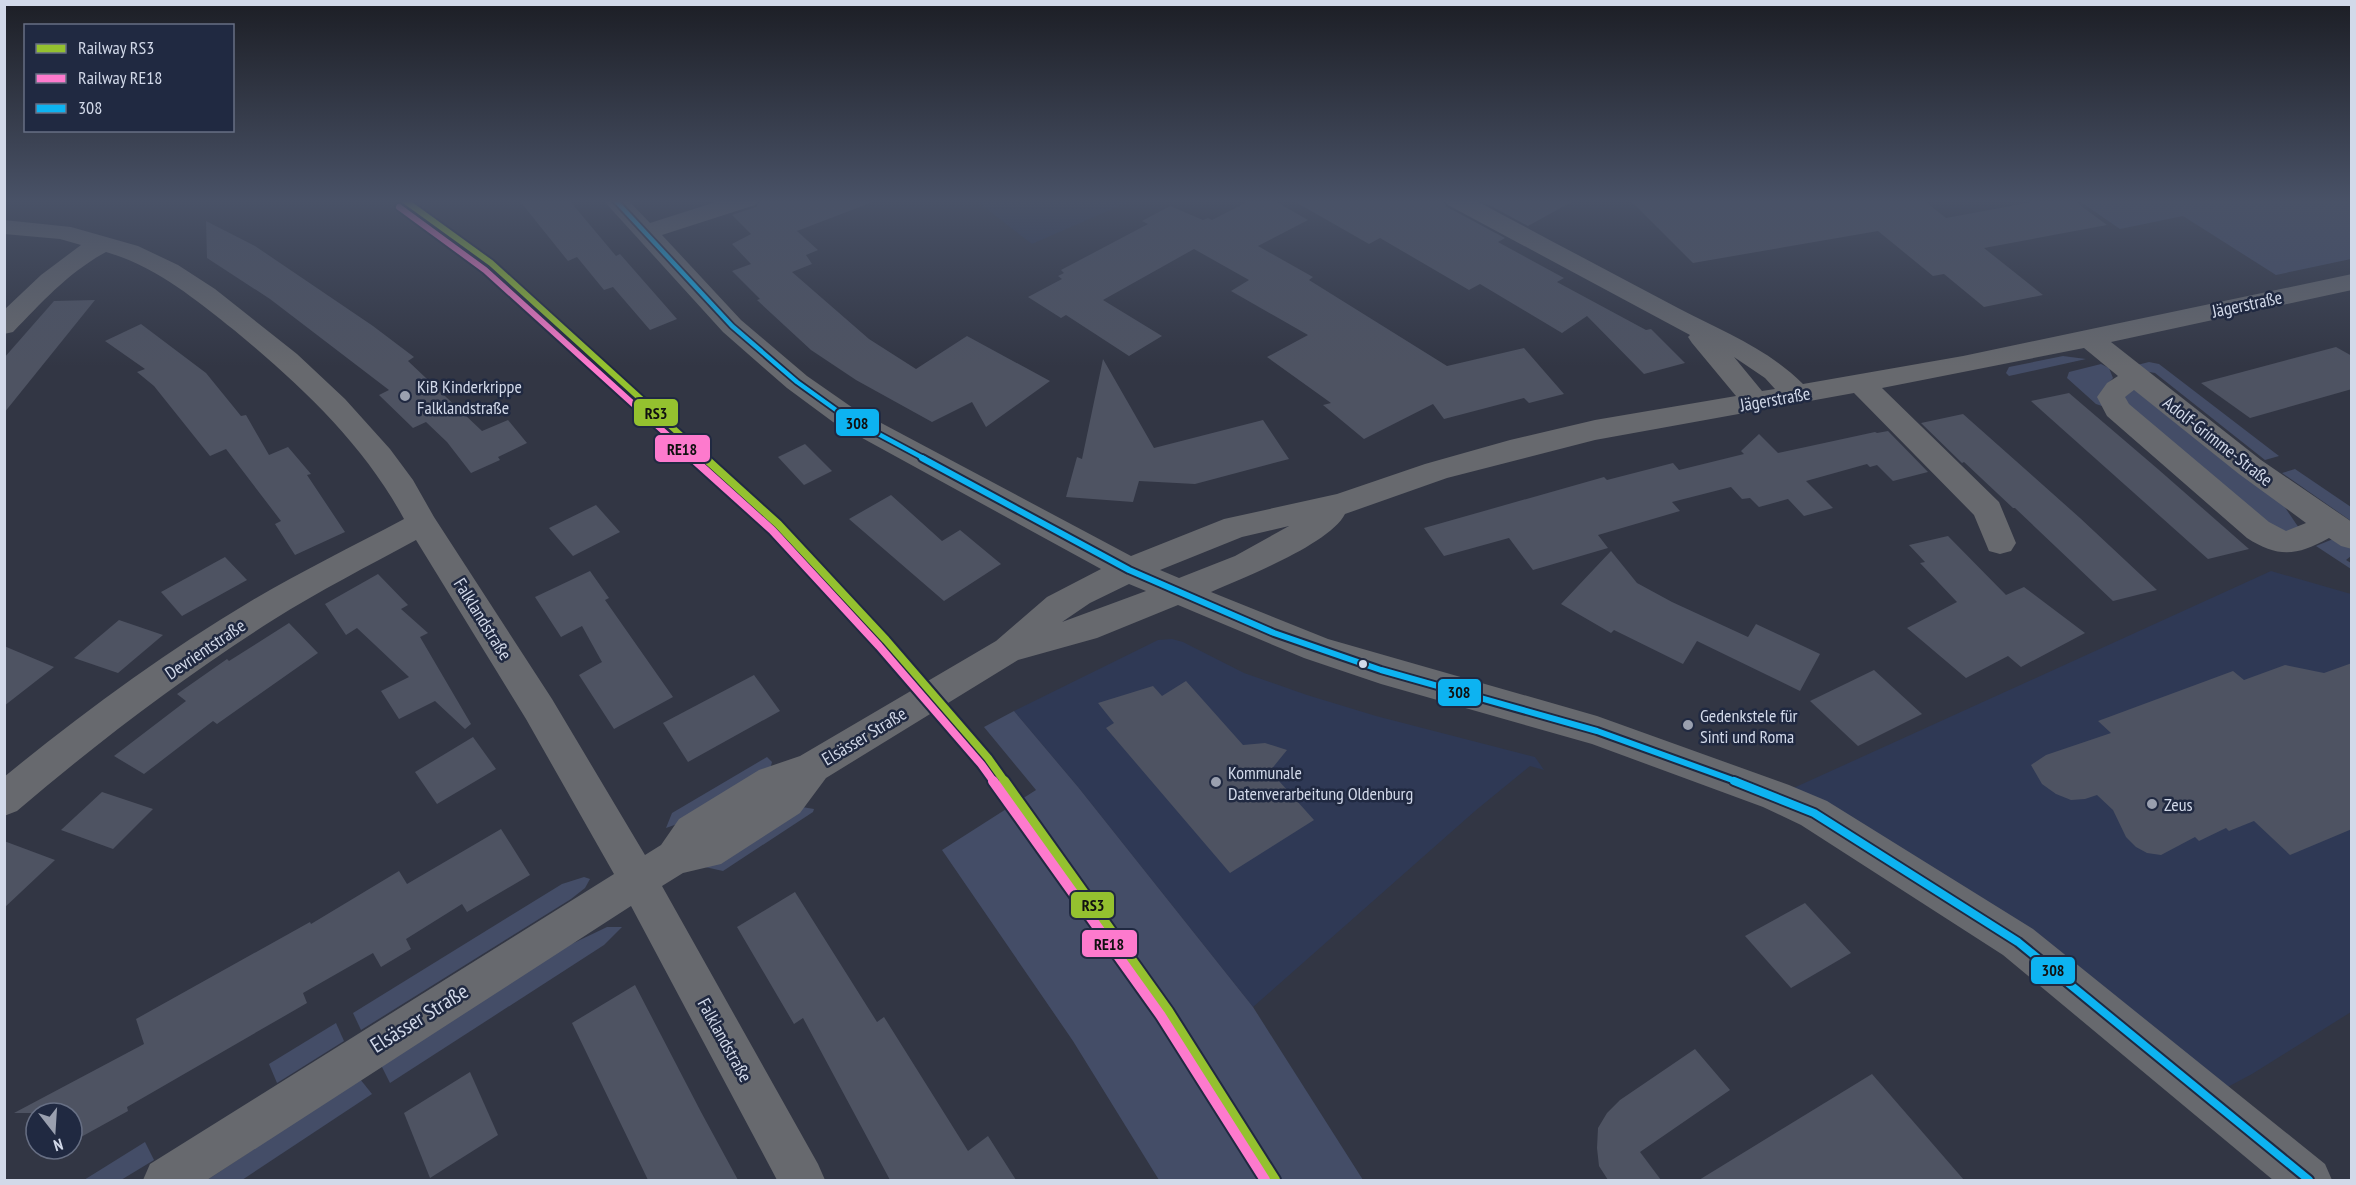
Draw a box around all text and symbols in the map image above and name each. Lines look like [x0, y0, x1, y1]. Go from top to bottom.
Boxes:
legend [24, 24, 234, 132]
text: Railway RS3 [78, 36, 154, 59]
text: Railway RE18 [78, 66, 162, 89]
text: 308 [78, 96, 102, 119]
street label: Jägerstraße [2209, 285, 2284, 323]
place label: KiB Kinderkrippe Falklandstraße [417, 375, 522, 419]
street label: Jägerstraße [1737, 382, 1812, 417]
marker: KiB Kinderkrippe Falklandstraße [398, 389, 412, 403]
street label: Adolf-Grimme-Straße [2159, 391, 2277, 491]
line badge: RS3 [633, 398, 679, 427]
text: RS3 [645, 403, 667, 423]
line badge: 308 [835, 408, 880, 437]
text: 308 [846, 413, 868, 433]
line badge: RE18 [654, 434, 711, 463]
text: RE18 [667, 439, 697, 459]
street label: Falklandstraße [449, 574, 517, 664]
street label: Devrientstraße [160, 614, 250, 684]
unlabelled marker [1357, 658, 1369, 670]
line badge: 308 [1437, 678, 1482, 707]
text: 308 [1448, 682, 1470, 702]
street label: Elsässer Straße [818, 702, 910, 770]
place label: Gedenkstele für Sinti und Roma [1700, 704, 1798, 748]
marker: Gedenkstele für Sinti und Roma [1681, 718, 1695, 732]
place label: Kommunale Datenverarbeitung Oldenburg [1228, 761, 1413, 805]
marker: Kommunale Datenverarbeitung Oldenburg [1209, 775, 1223, 789]
place label: Zeus [2164, 793, 2193, 816]
marker: Zeus [2145, 797, 2159, 811]
line badge: RS3 [1070, 891, 1115, 919]
text: RS3 [1082, 895, 1104, 915]
line badge: RE18 [1081, 929, 1138, 958]
text: RE18 [1094, 934, 1124, 954]
line badge: 308 [2030, 956, 2076, 985]
text: 308 [2042, 960, 2064, 980]
street label: Elsässer Straße [365, 977, 473, 1059]
street label: Falklandstraße [693, 994, 757, 1086]
north arrow [24, 1101, 84, 1161]
text: N [51, 1135, 65, 1156]

